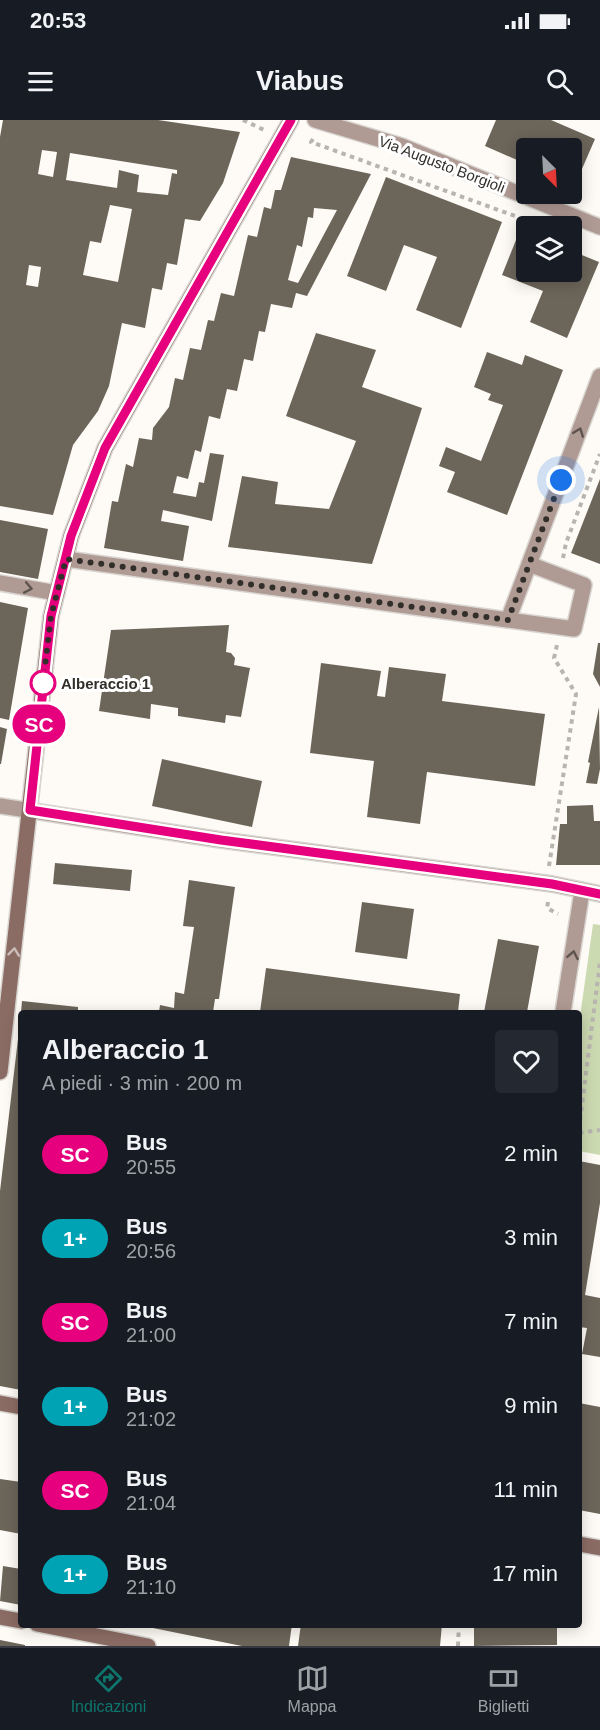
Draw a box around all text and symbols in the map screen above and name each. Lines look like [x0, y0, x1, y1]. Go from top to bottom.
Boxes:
text: 20:53 [30, 8, 86, 33]
icon: menu [24, 65, 57, 98]
icon: search [543, 65, 576, 98]
text: Viabus [256, 66, 344, 96]
street label: Via Augusto Borgioli [376, 132, 508, 196]
north arrow [516, 138, 582, 204]
map controls [516, 138, 582, 282]
button: layers [516, 216, 582, 282]
one-way arrow [572, 427, 584, 438]
your location [546, 465, 576, 495]
one-way arrow [23, 581, 33, 594]
marker: Alberaccio 1 [30, 670, 56, 696]
place label: Alberaccio 1 [61, 675, 150, 692]
line badge: SC [12, 704, 66, 744]
text: SC [24, 713, 54, 736]
one-way arrow [7, 947, 20, 956]
one-way arrow [567, 950, 579, 960]
button: heart [495, 1030, 558, 1093]
text: Alberaccio 1 [42, 1034, 209, 1065]
text: A piedi · 3 min · 200 m [42, 1072, 242, 1094]
text: Bus [126, 1130, 168, 1155]
text: 2 min [504, 1141, 558, 1166]
text: SC [60, 1143, 90, 1166]
text: 20:55 [126, 1156, 176, 1178]
text: Bus [126, 1214, 168, 1239]
text: 3 min [504, 1225, 558, 1250]
text: 1+ [63, 1227, 87, 1250]
text: 20:56 [126, 1240, 176, 1262]
text: Bus [126, 1298, 168, 1323]
text: 7 min [504, 1309, 558, 1334]
text: SC [60, 1311, 90, 1334]
text: 21:00 [126, 1324, 176, 1346]
text: Bus [126, 1382, 168, 1407]
text: 9 min [504, 1393, 558, 1418]
text: 1+ [63, 1395, 87, 1418]
text: 21:02 [126, 1408, 176, 1430]
text: Bus [126, 1466, 168, 1491]
text: 11 min [494, 1477, 558, 1502]
text: SC [60, 1479, 90, 1502]
text: 21:04 [126, 1492, 176, 1514]
text: Bus [126, 1550, 168, 1575]
text: 17 min [492, 1561, 558, 1586]
text: 1+ [63, 1563, 87, 1586]
text: 21:10 [126, 1576, 176, 1598]
tab: Indicazioni [71, 1662, 146, 1716]
tab: Mappa [288, 1662, 336, 1716]
tab: Biglietti [478, 1662, 529, 1716]

